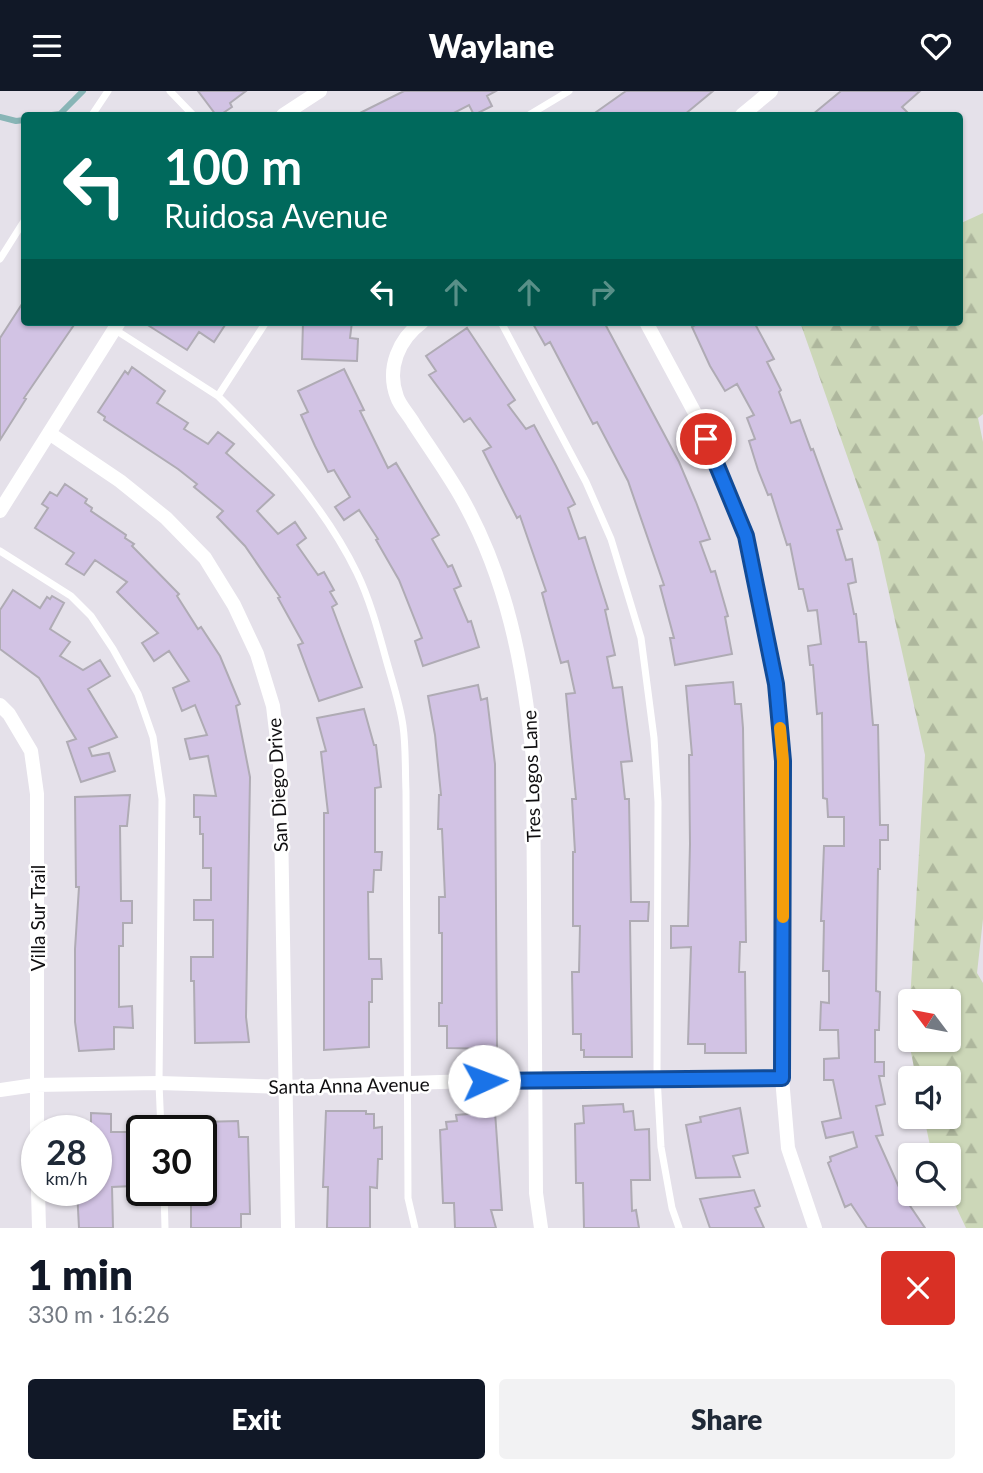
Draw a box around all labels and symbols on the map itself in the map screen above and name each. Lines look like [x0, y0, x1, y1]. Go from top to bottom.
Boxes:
pin [676, 409, 736, 469]
street label: Tres Logos Lane [517, 710, 545, 842]
street label: San Diego Drive [262, 717, 292, 853]
street label: Villa Sur Trail [26, 865, 49, 971]
north arrow [898, 989, 961, 1052]
position arrow [447, 1044, 521, 1118]
street label: Santa Anna Avenue [268, 1072, 430, 1098]
speed limit sign: 30 [126, 1115, 217, 1206]

